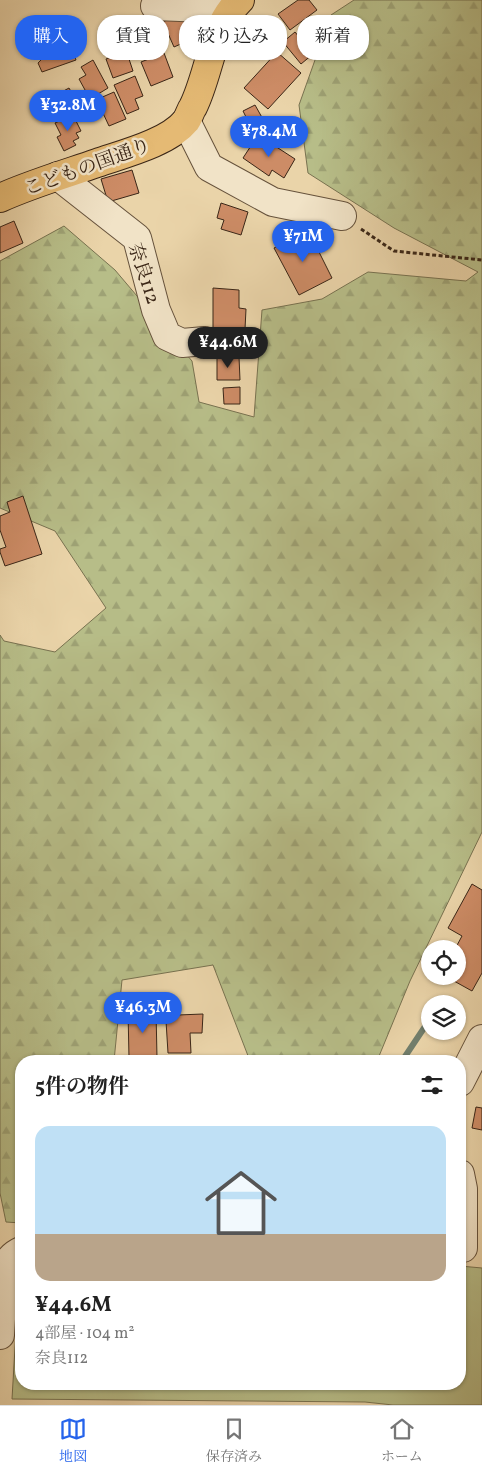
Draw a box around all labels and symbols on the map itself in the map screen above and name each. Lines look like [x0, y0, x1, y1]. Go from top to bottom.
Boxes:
pin: ¥32.8M [27, 90, 109, 132]
pin: ¥78.4M [228, 116, 310, 158]
street label: こどもの国通り [21, 133, 155, 203]
pin: ¥71M [273, 220, 333, 263]
street label: 奈良112 [121, 240, 165, 308]
pin: ¥44.6M [187, 326, 269, 369]
pin: ¥46.3M [102, 992, 184, 1034]

